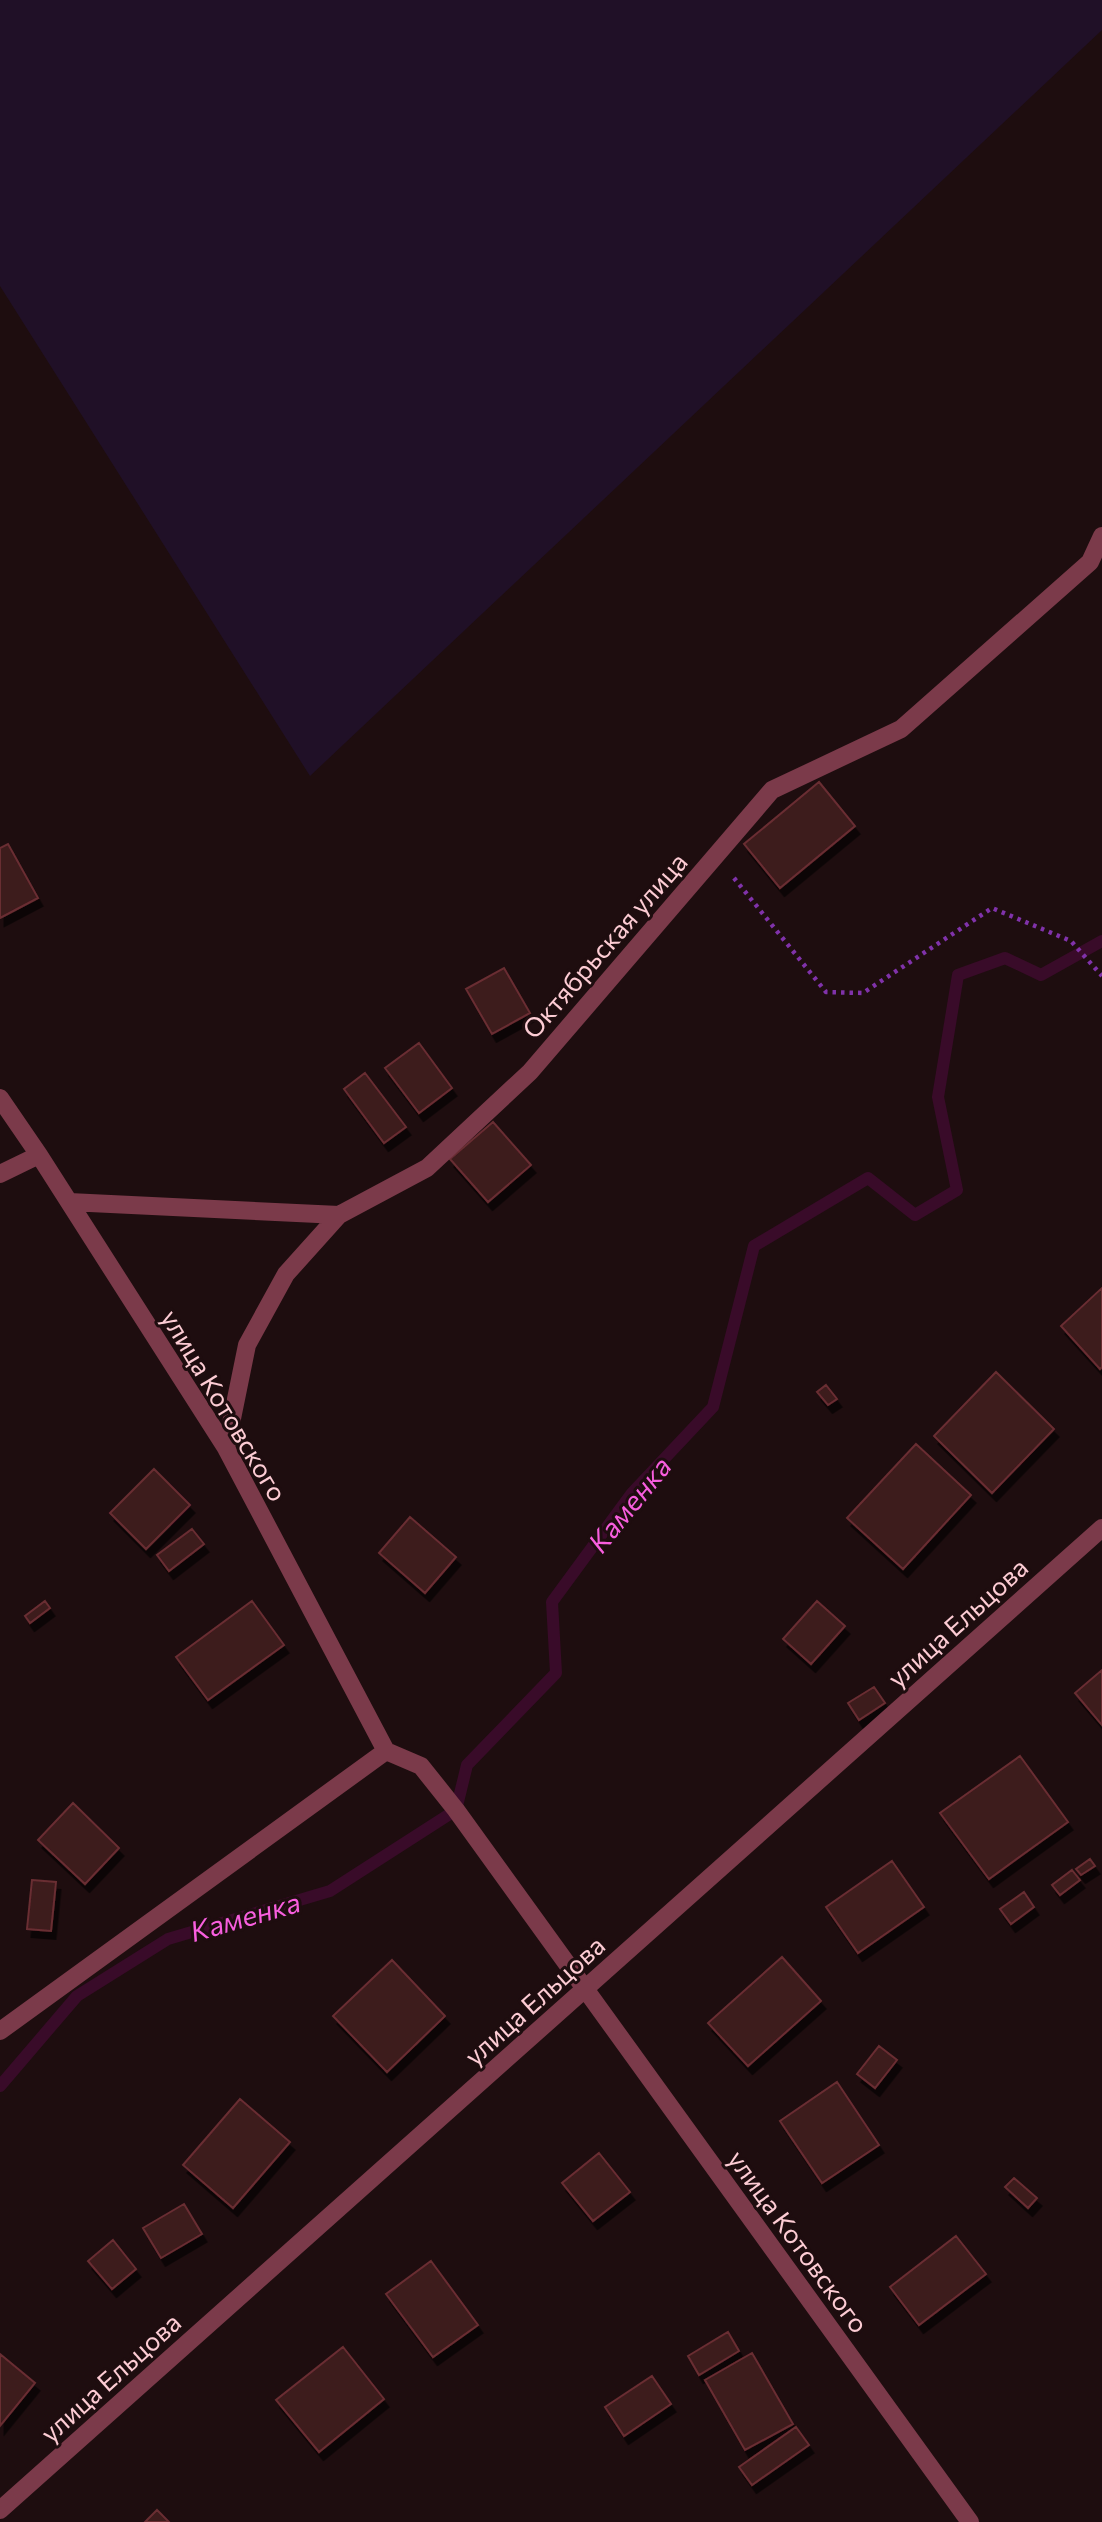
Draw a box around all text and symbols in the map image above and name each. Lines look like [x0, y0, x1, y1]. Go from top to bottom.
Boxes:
street label: Октябрьская улица [515, 846, 693, 1044]
street label: улица Котовского [156, 1304, 294, 1506]
water label: Каменка [580, 1449, 678, 1559]
street label: улица Ельцова [881, 1551, 1033, 1693]
water label: Каменка [186, 1884, 304, 1948]
street label: улица Ельцова [458, 1929, 610, 2071]
street label: улица Котовского [722, 2144, 876, 2338]
street label: улица Ельцова [34, 2306, 186, 2448]

